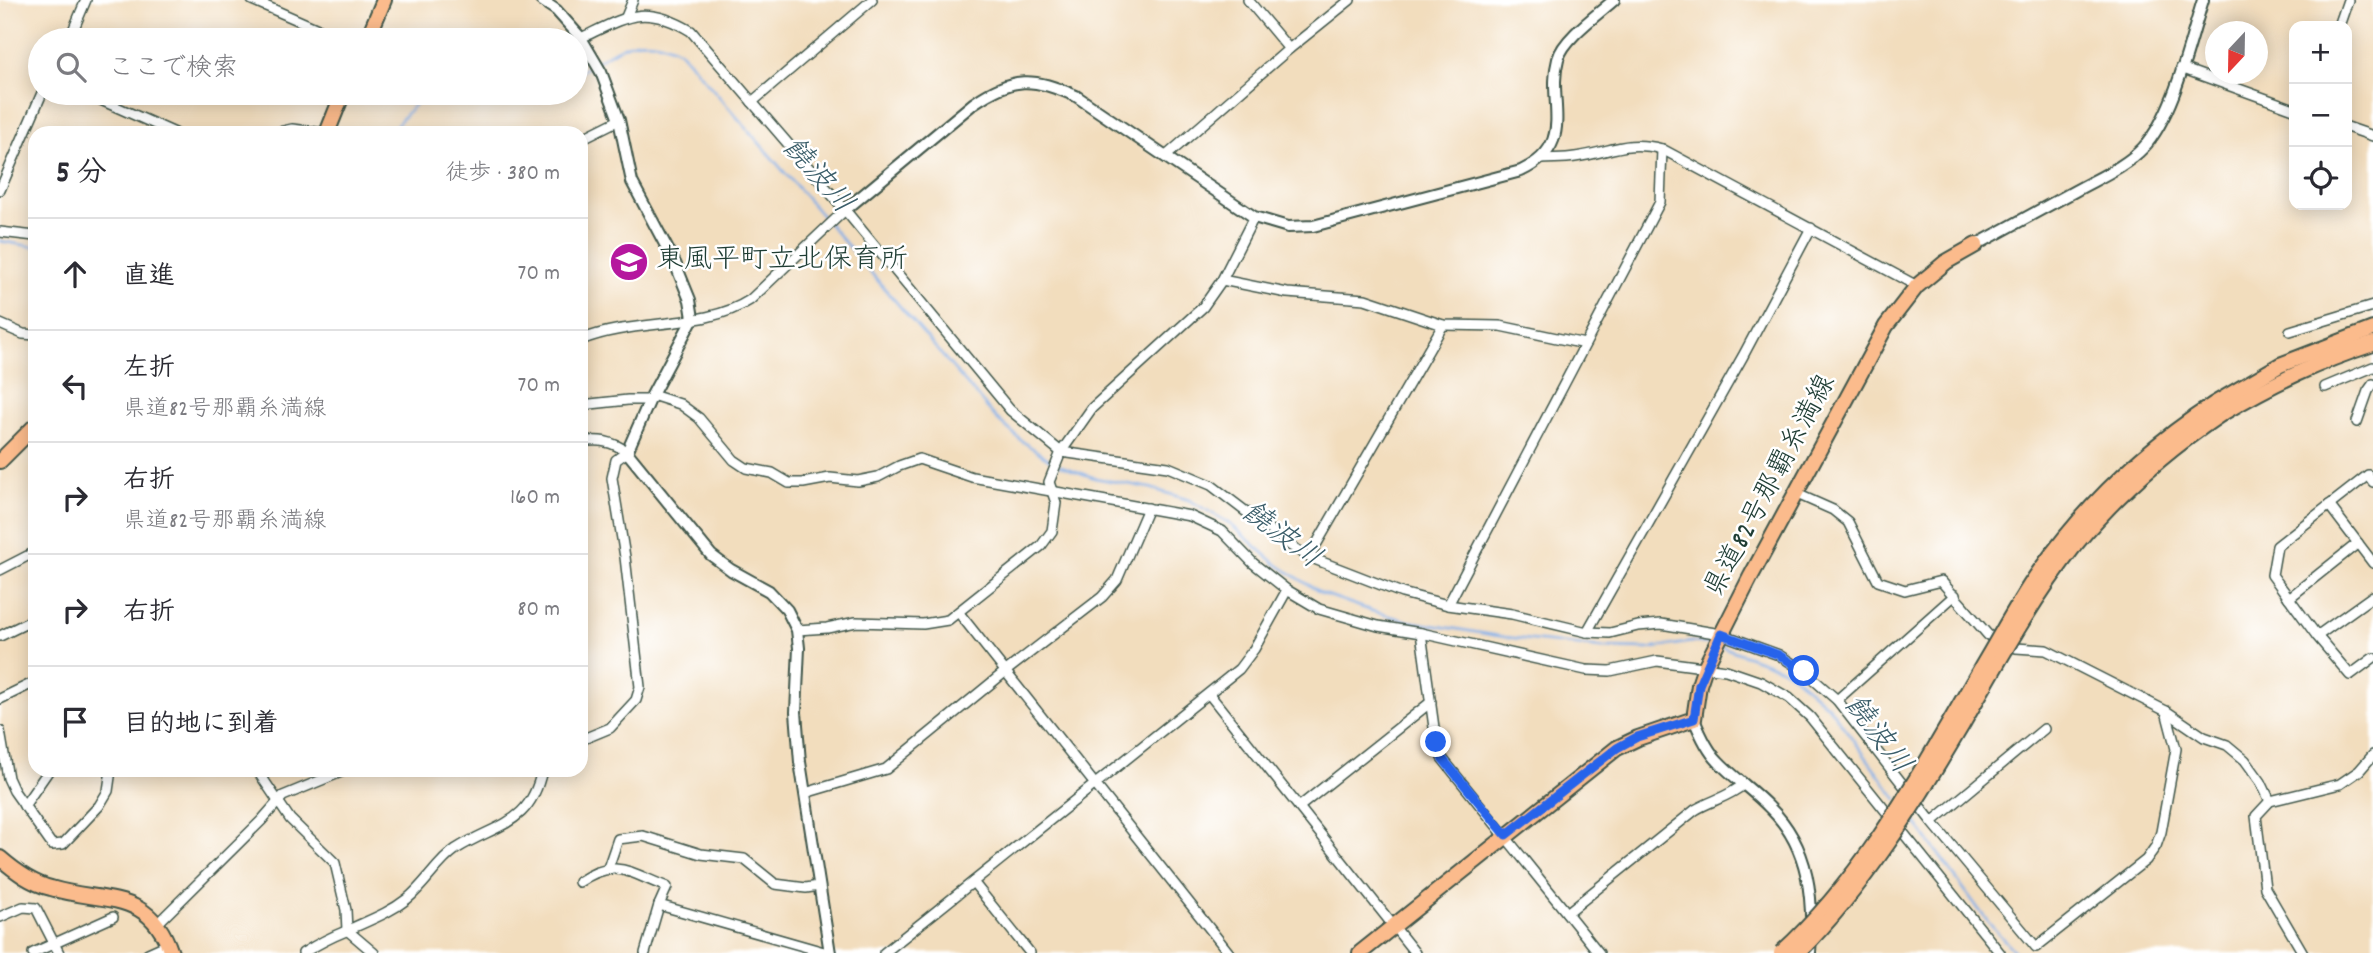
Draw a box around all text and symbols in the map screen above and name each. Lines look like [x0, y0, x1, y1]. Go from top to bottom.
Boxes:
north arrow [2205, 21, 2268, 84]
map controls [2289, 21, 2352, 210]
button: + [2289, 21, 2352, 84]
search box [28, 28, 588, 105]
icon: search [52, 48, 90, 86]
text: ここで検索 [108, 51, 238, 88]
button: − [2289, 84, 2352, 147]
water label: 饒波川 [770, 129, 862, 225]
button: locate [2289, 147, 2352, 210]
text: 5 分 [56, 154, 107, 197]
text: 徒歩 · 380 m [445, 158, 560, 191]
school or university icon: 東風平町立北保育所 [608, 241, 650, 283]
place label: 東風平町立北保育所 [656, 242, 908, 282]
icon: ahead [56, 255, 94, 293]
text: 70 m [518, 258, 560, 291]
text: 直進 [123, 259, 175, 296]
text: 左折 [123, 351, 175, 388]
icon: left [56, 367, 94, 405]
street label: 県道82号那覇糸満線 [1696, 368, 1848, 606]
text: 70 m [518, 370, 560, 403]
text: 県道82号那覇糸満線 [123, 394, 326, 427]
text: 右折 [123, 463, 175, 500]
icon: right [56, 479, 94, 517]
text: 160 m [510, 482, 560, 515]
water label: 饒波川 [1231, 493, 1329, 581]
text: 県道82号那覇糸満線 [123, 506, 326, 539]
icon: right [56, 591, 94, 629]
text: 80 m [517, 594, 560, 627]
text: 右折 [123, 595, 175, 632]
route start [1788, 655, 1819, 686]
water label: 饒波川 [1832, 687, 1920, 785]
icon: arrive [56, 703, 94, 741]
text: 目的地に到着 [123, 707, 279, 744]
route end [1420, 726, 1451, 757]

